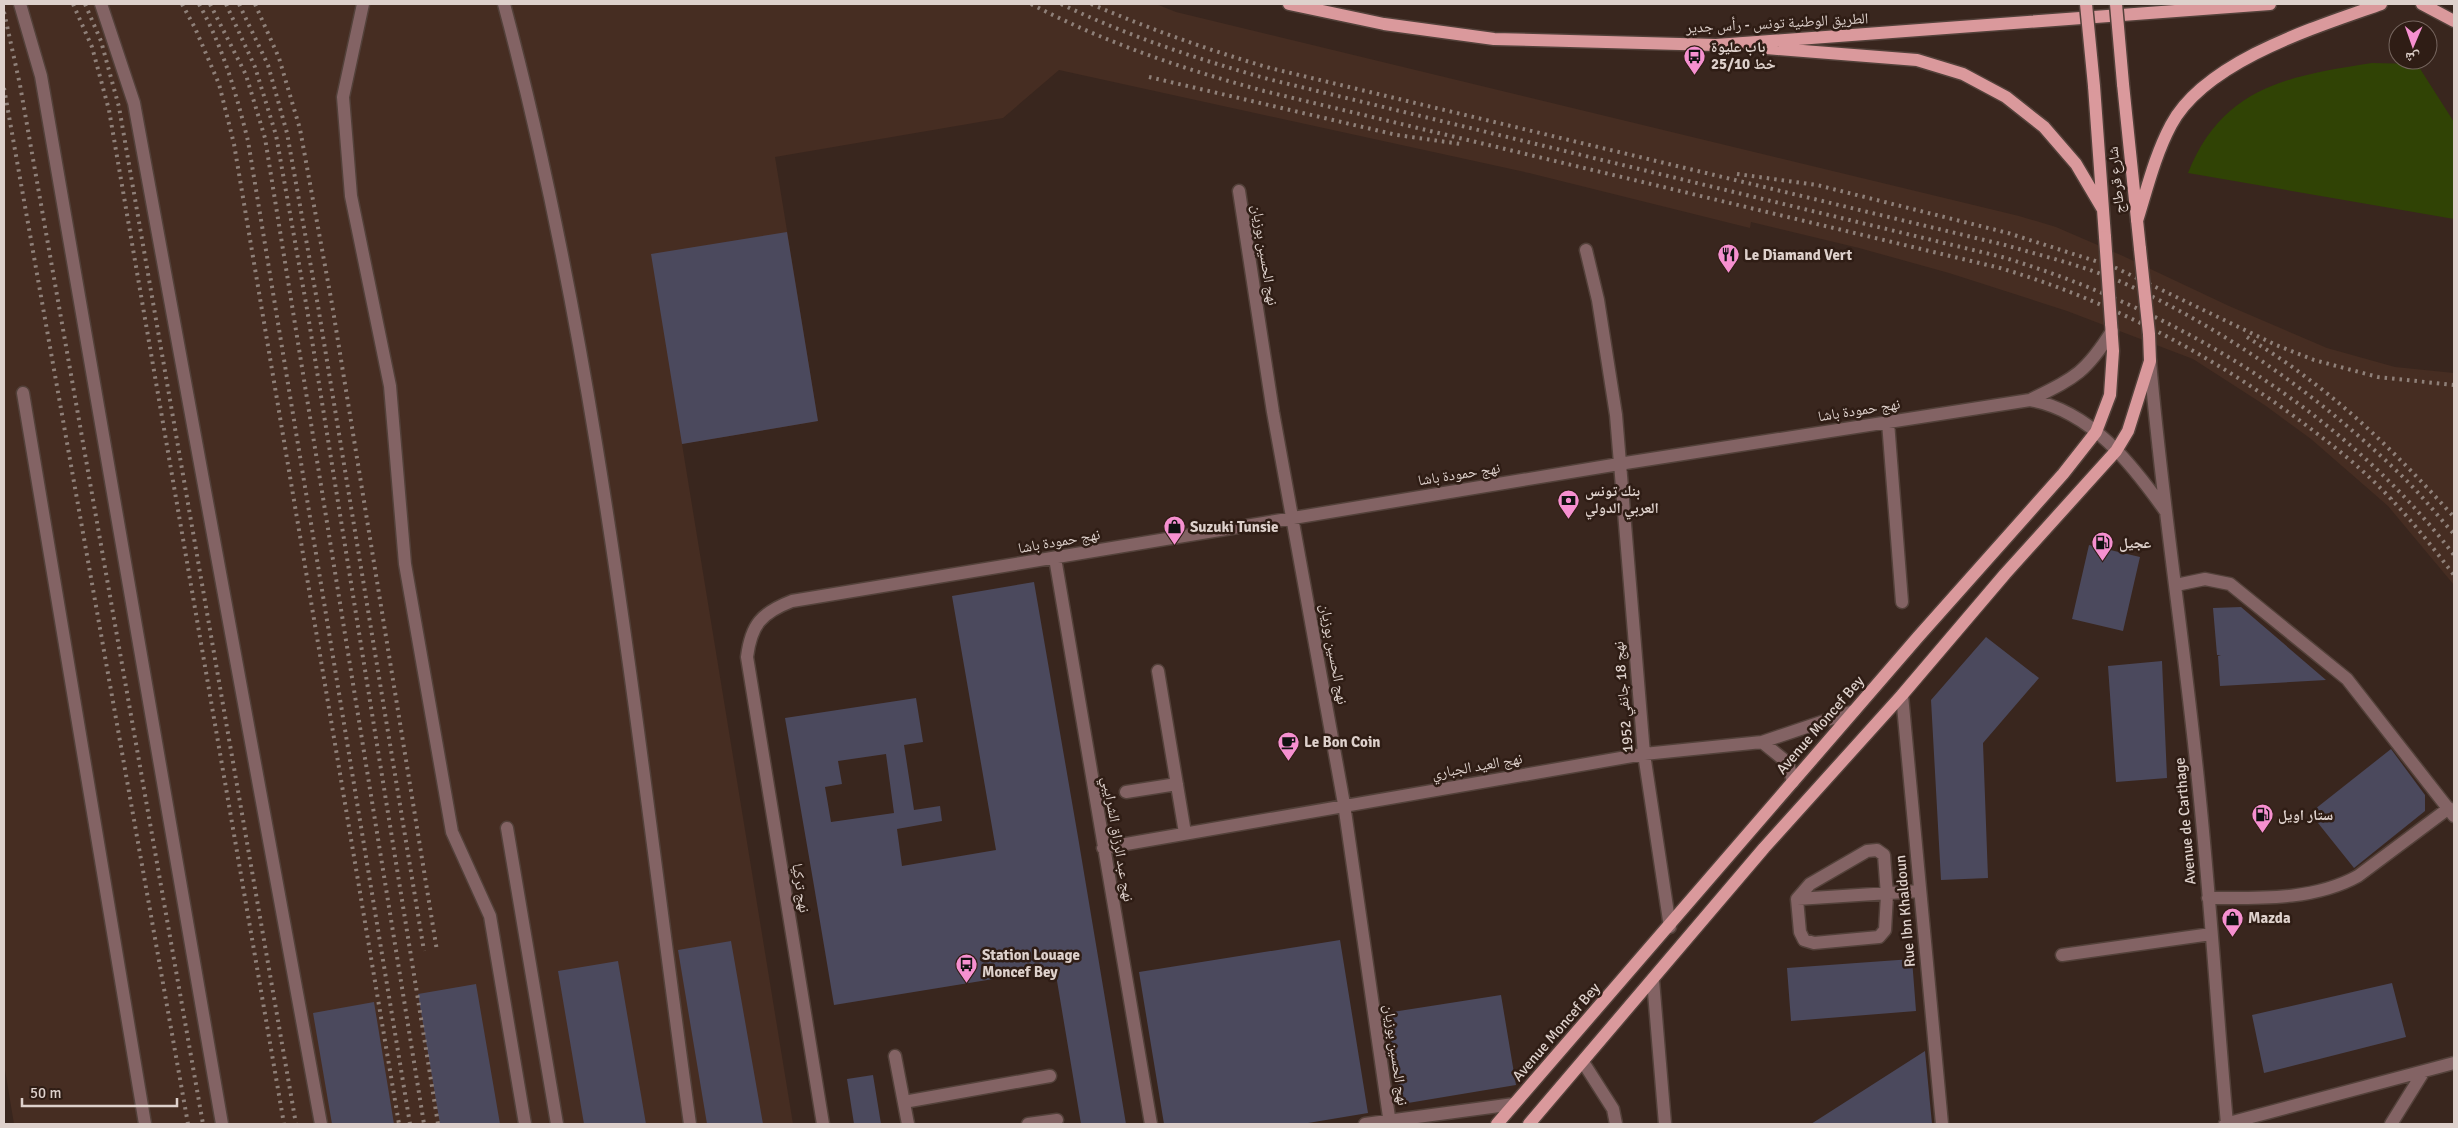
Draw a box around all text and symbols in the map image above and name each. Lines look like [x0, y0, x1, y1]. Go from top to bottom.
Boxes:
street label: الطريق الوطنية تونس - رأس جدير [1684, 9, 1869, 38]
north arrow [2388, 20, 2438, 70]
place label: باب عليوة خط 25/10 [1711, 38, 1776, 73]
bus stop icon: باب عليوة خط 25/10 [1683, 44, 1707, 75]
text: ش [2405, 49, 2420, 66]
street label: شارع قرطاج [2104, 145, 2129, 214]
street label: نهج الحسين بوزيان [1247, 203, 1282, 307]
restaurant icon: Le Diamand Vert [1716, 243, 1740, 274]
place label: Le Diamand Vert [1744, 246, 1852, 264]
street label: نهج حمودة باشا [1817, 395, 1902, 426]
street label: نهج حمودة باشا [1417, 459, 1502, 490]
place label: بنك تونس العربي الدولي [1585, 482, 1659, 520]
bank icon: بنك تونس العربي الدولي [1557, 488, 1581, 519]
shop icon: Suzuki Tunsie [1162, 515, 1186, 546]
place label: Suzuki Tunsie [1190, 518, 1279, 536]
street label: نهج حمودة باشا [1017, 525, 1102, 558]
fuel station icon: عجيل [2091, 531, 2115, 562]
place label: عجيل [2119, 534, 2152, 552]
street label: نهج الحسين بوزيان [1315, 602, 1352, 706]
street label: نهج 18 جانفي 1952 [1609, 640, 1640, 754]
street label: Avenue Moncef Bey [1772, 672, 1868, 778]
cafe icon: Le Bon Coin [1276, 730, 1300, 761]
place label: Le Bon Coin [1304, 733, 1381, 751]
street label: نهج العيد الجباري [1430, 749, 1524, 786]
street label: Avenue de Carthage [2170, 757, 2200, 885]
street label: نهج عبد الرزاق الشرايبي [1095, 775, 1138, 904]
fuel station icon: ستار اويل [2250, 803, 2274, 834]
place label: ستار اويل [2278, 806, 2333, 824]
street label: Rue Ibn Khaldoun [1891, 854, 1919, 968]
street label: نهج تركيا [787, 862, 814, 914]
shop icon: Mazda [2220, 906, 2244, 937]
place label: Mazda [2248, 909, 2291, 927]
place label: Station Louage Moncef Bey [982, 946, 1080, 981]
bus stop icon: Station Louage Moncef Bey [954, 952, 978, 983]
street label: Avenue Moncef Bey [1508, 979, 1604, 1085]
street label: نهج الحسين بوزيان [1379, 1003, 1412, 1107]
scale bar [22, 1076, 178, 1108]
text: 50 m [30, 1084, 61, 1102]

